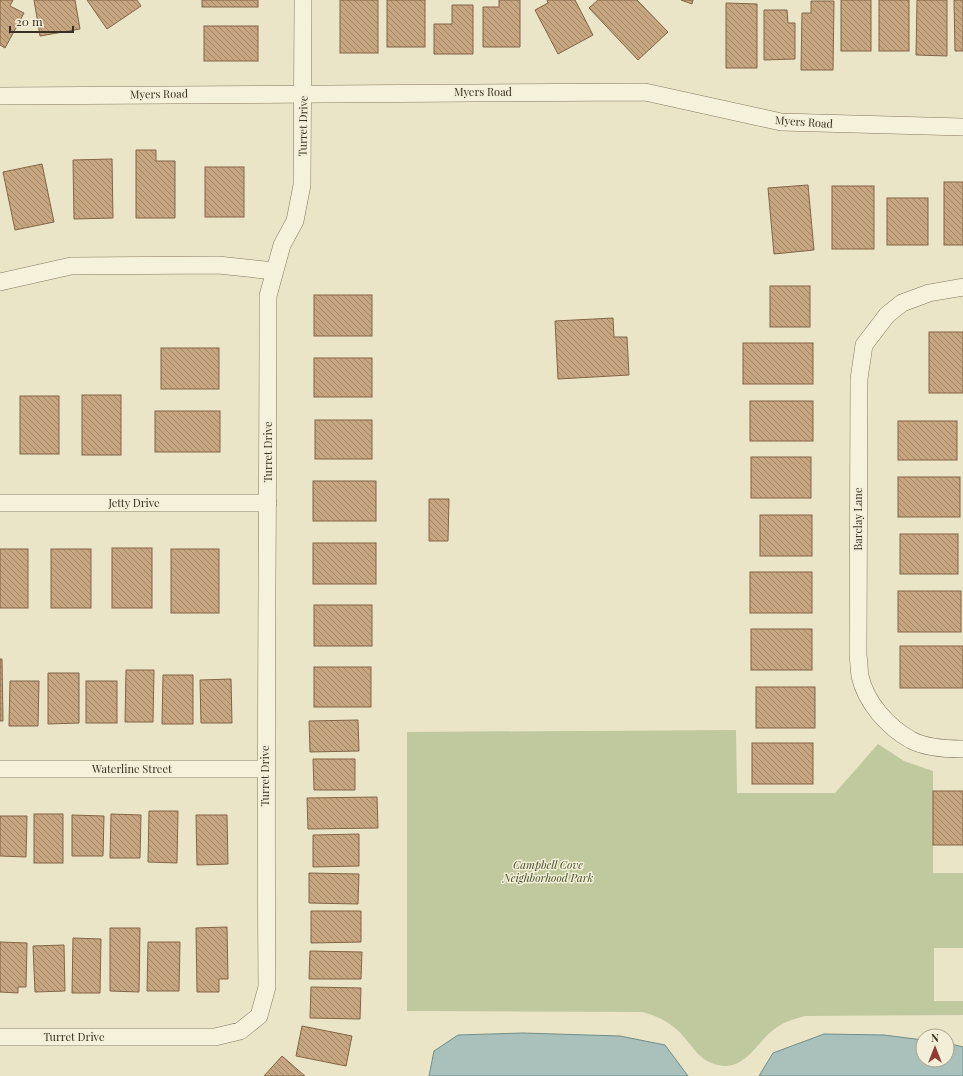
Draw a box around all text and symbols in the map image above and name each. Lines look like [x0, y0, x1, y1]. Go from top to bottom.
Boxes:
scale bar [10, 8, 73, 34]
text: 20 m [16, 13, 43, 29]
street label: Myers Road [454, 84, 513, 99]
street label: Myers Road [130, 85, 189, 102]
street label: Turret Drive [294, 95, 311, 157]
street label: Myers Road [775, 112, 834, 131]
street label: Turret Drive [260, 421, 275, 482]
street label: Barclay Lane [850, 487, 865, 551]
street label: Jetty Drive [107, 495, 160, 510]
street label: Turret Drive [257, 745, 272, 806]
street label: Waterline Street [91, 761, 172, 776]
park label: Campbell Cove Neighborhood Park [502, 857, 593, 885]
north arrow [915, 1028, 955, 1068]
street label: Turret Drive [44, 1029, 105, 1044]
text: N [931, 1030, 939, 1045]

